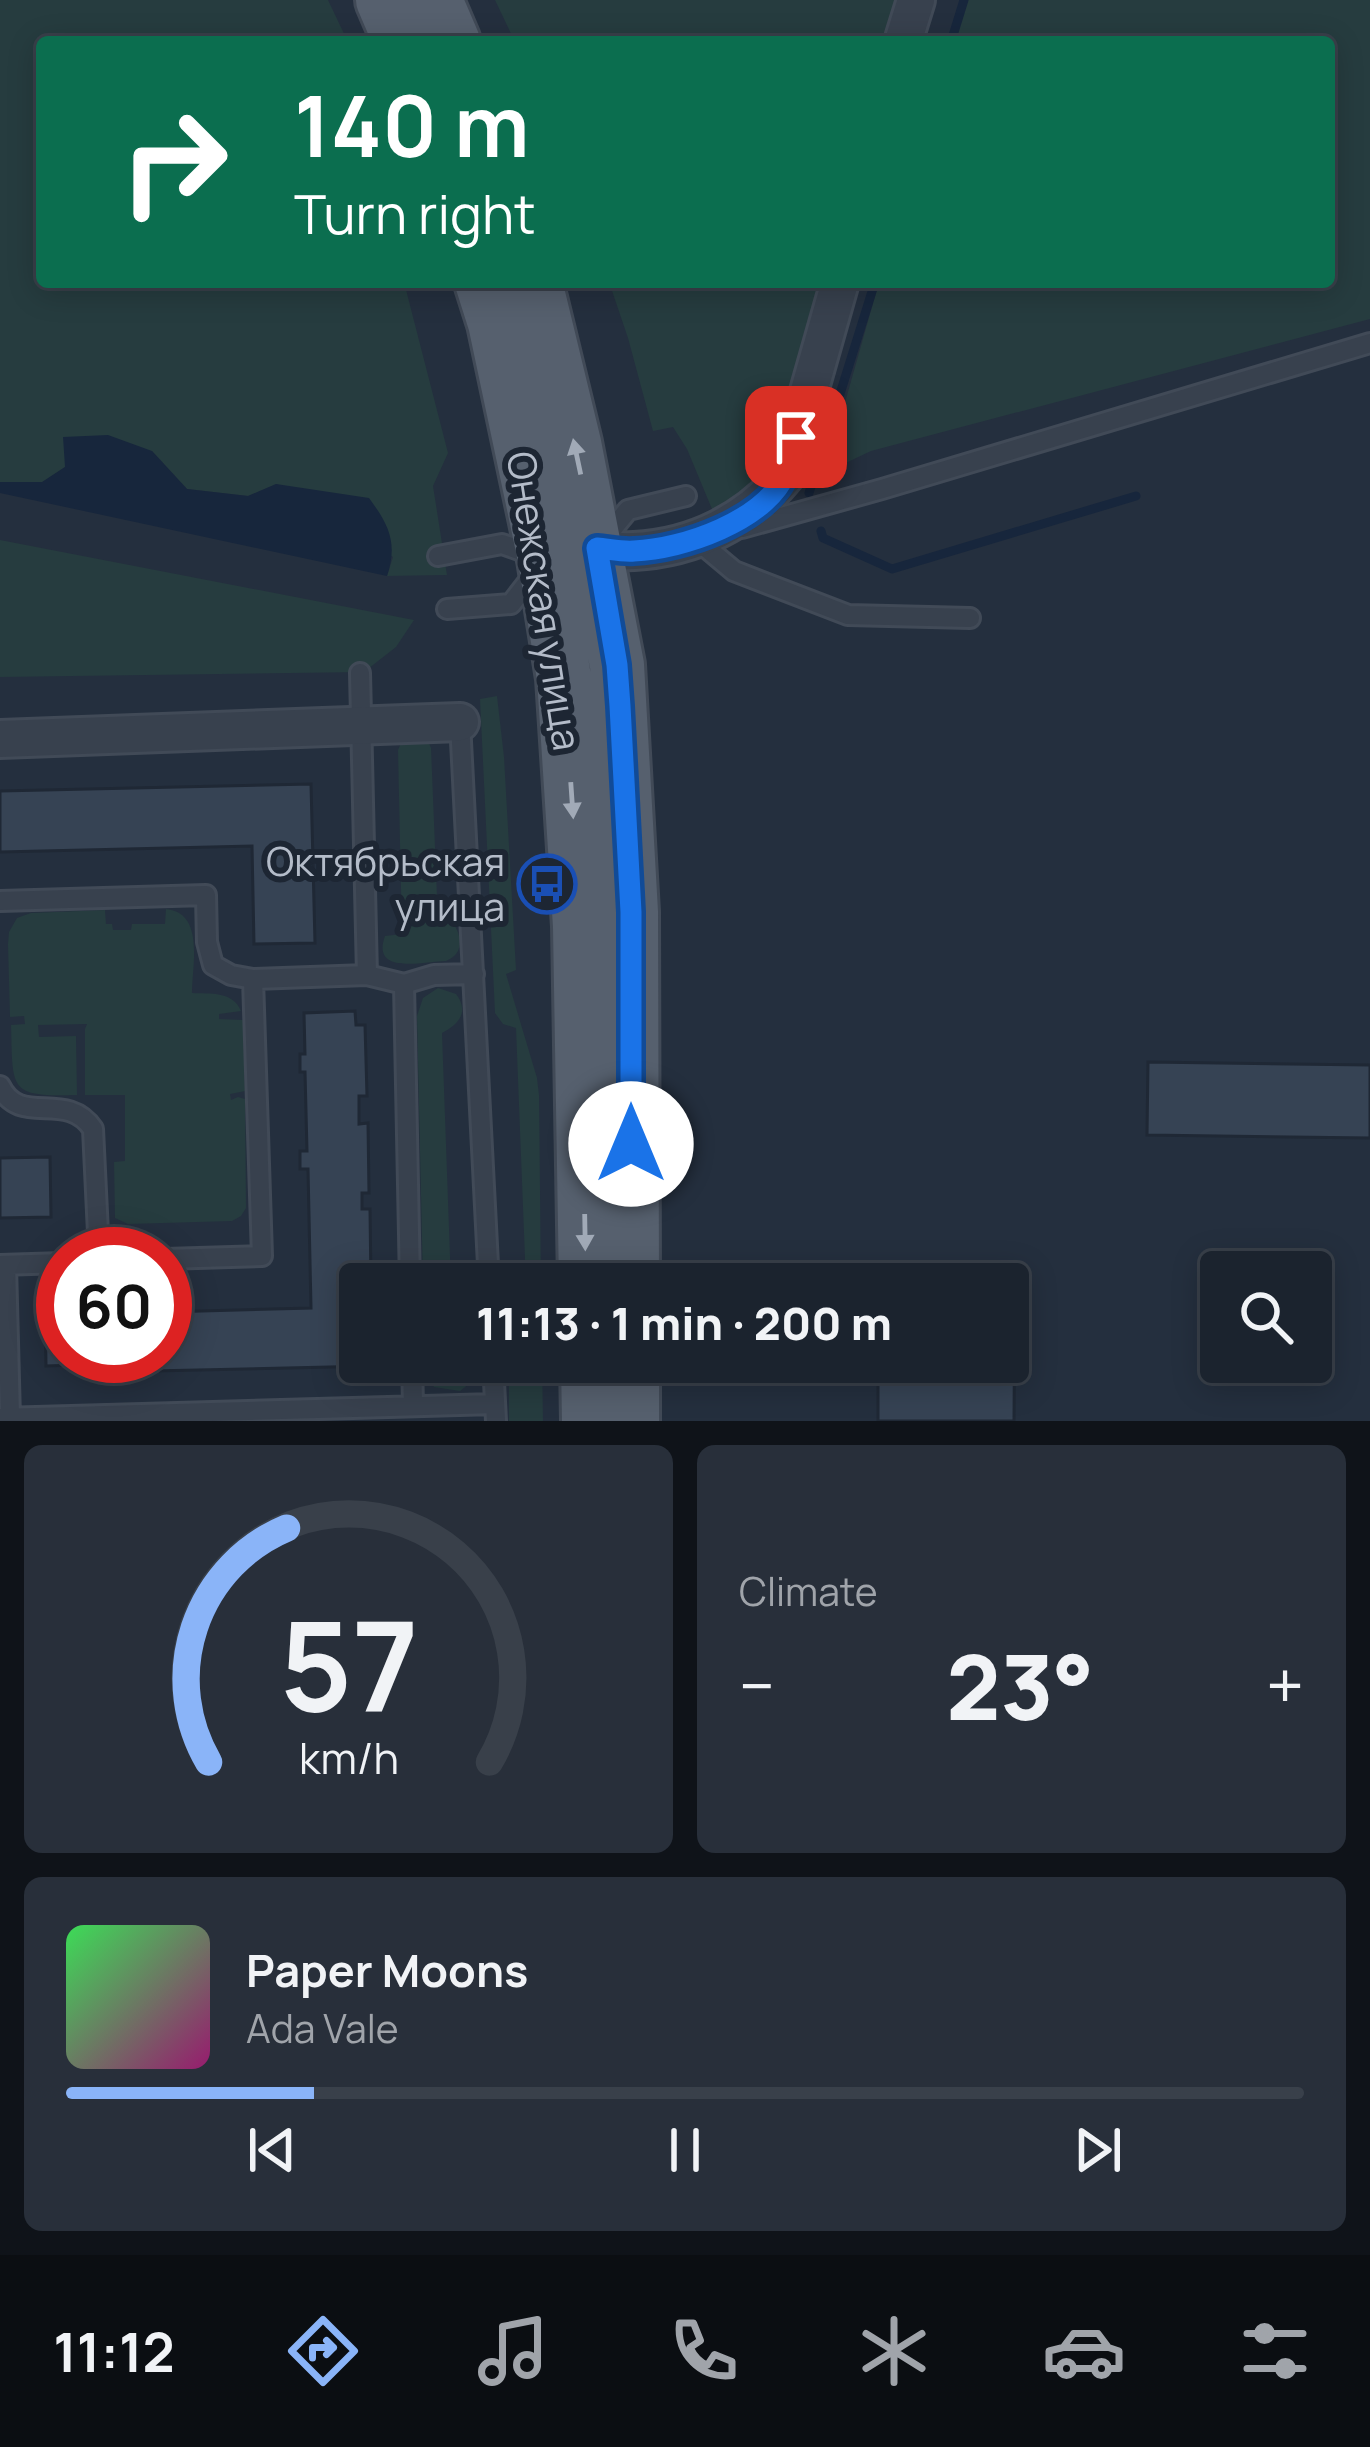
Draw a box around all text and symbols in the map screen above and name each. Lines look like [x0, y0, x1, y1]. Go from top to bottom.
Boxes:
text: 140 m [294, 67, 530, 182]
icon: right [96, 84, 252, 240]
text: Turn right [294, 176, 536, 250]
pin [745, 386, 847, 488]
icon: arrive [763, 404, 829, 470]
one-way arrow [567, 438, 586, 476]
street label: Онежская улица [495, 448, 595, 754]
one-way arrow [563, 782, 582, 820]
place label: Октябрьская улица [266, 834, 505, 933]
bus stop icon: Октябрьская улица [516, 853, 578, 915]
position arrow [568, 1081, 694, 1207]
one-way arrow [576, 1214, 595, 1252]
speed limit sign: 60 [36, 1227, 192, 1383]
map controls [1200, 1251, 1332, 1383]
button: search [1200, 1251, 1332, 1383]
text: 11:13 · 1 min · 200 m [476, 1292, 892, 1354]
text: Climate [739, 1564, 878, 1618]
text: 57 [279, 1578, 418, 1748]
text: 23° [946, 1624, 1094, 1747]
text: − [739, 1640, 775, 1730]
text: + [1266, 1640, 1304, 1730]
text: km/h [299, 1728, 398, 1787]
text: Paper Moons [246, 1939, 528, 2001]
text: Ada Vale [246, 2001, 399, 2055]
icon: previous [239, 2117, 305, 2183]
icon: pause [652, 2117, 718, 2183]
icon: next [1065, 2117, 1131, 2183]
icon: directions [281, 2309, 365, 2393]
icon: music [471, 2309, 555, 2393]
icon: phone [662, 2309, 746, 2393]
icon: climate [852, 2309, 936, 2393]
icon: car [1042, 2309, 1126, 2393]
icon: filters [1233, 2309, 1317, 2393]
text: 11:12 [53, 2314, 175, 2388]

